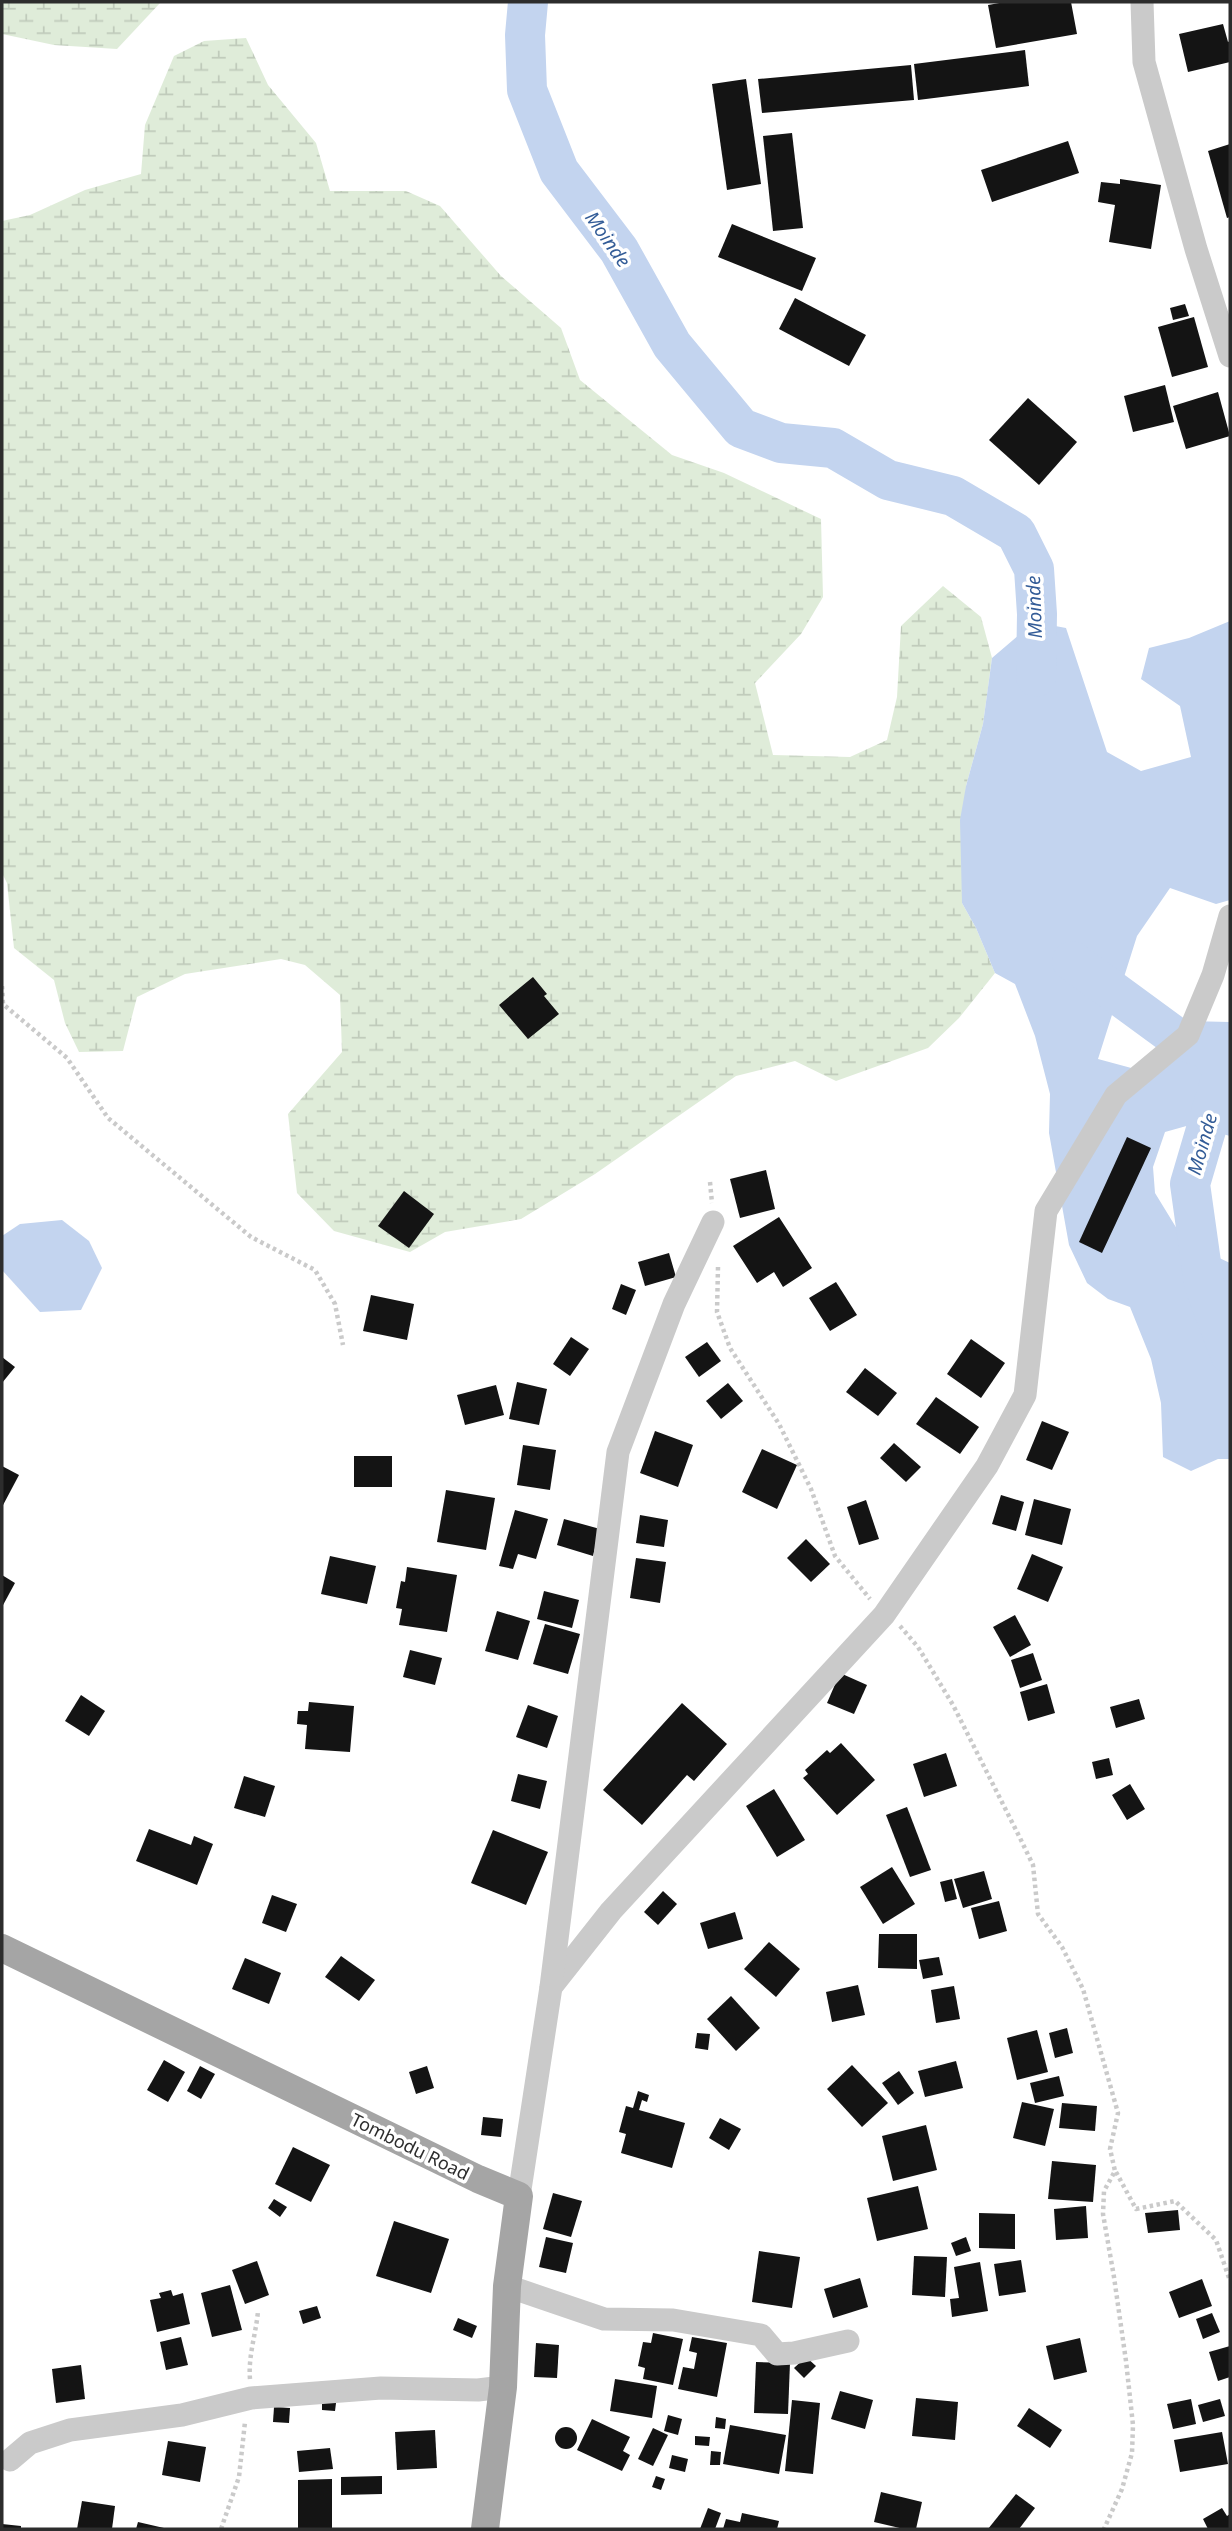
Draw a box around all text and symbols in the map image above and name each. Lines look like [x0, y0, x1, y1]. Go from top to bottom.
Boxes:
water label: Moinde [579, 206, 637, 272]
water label: Moinde [1020, 575, 1048, 639]
water label: Moinde [1181, 1110, 1223, 1178]
street label: Tombodu Road [347, 2107, 473, 2185]

